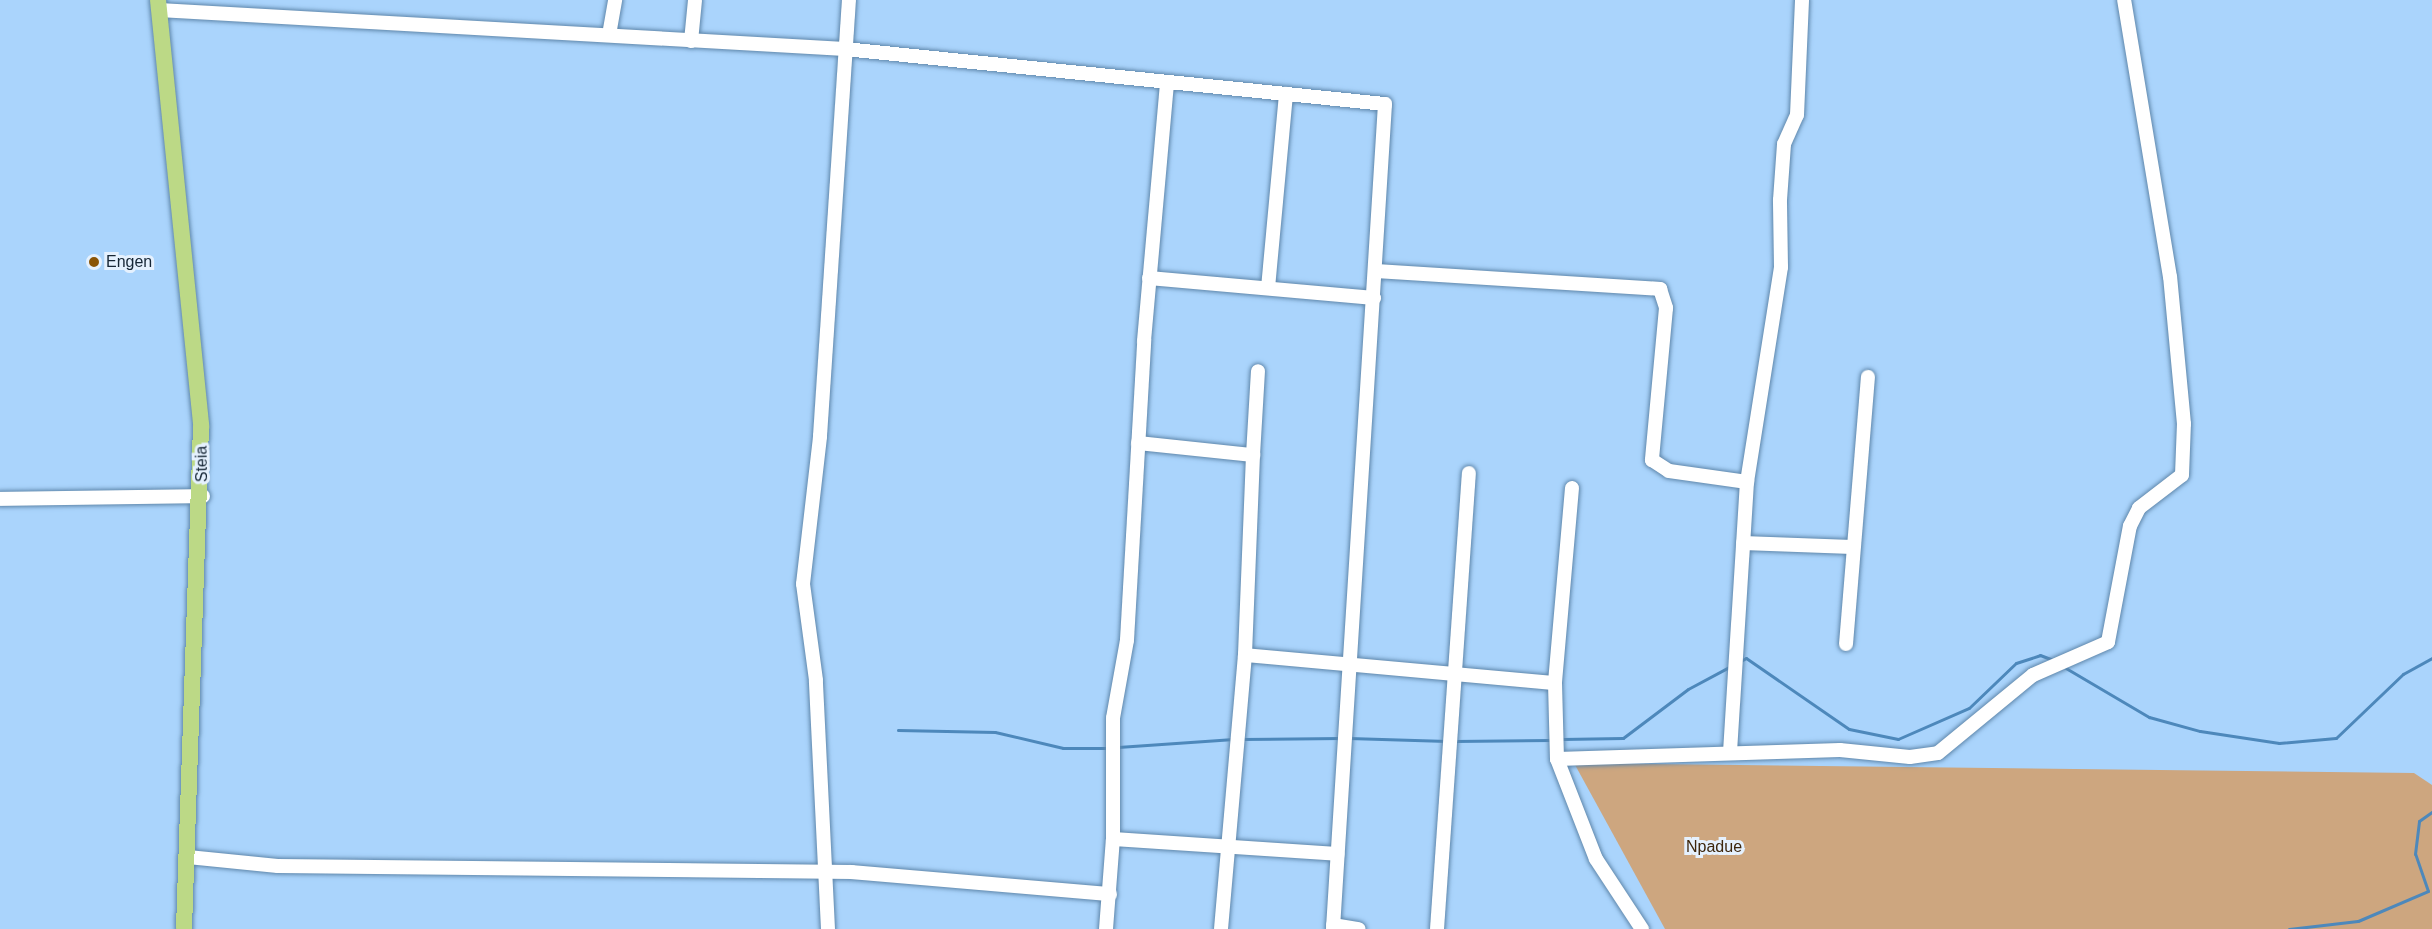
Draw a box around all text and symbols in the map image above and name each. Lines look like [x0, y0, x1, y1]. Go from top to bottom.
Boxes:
place label: Engen [106, 252, 152, 272]
marker: Engen [87, 255, 101, 269]
street label: Steia [192, 446, 212, 482]
park label: Npadue [1686, 837, 1742, 857]

